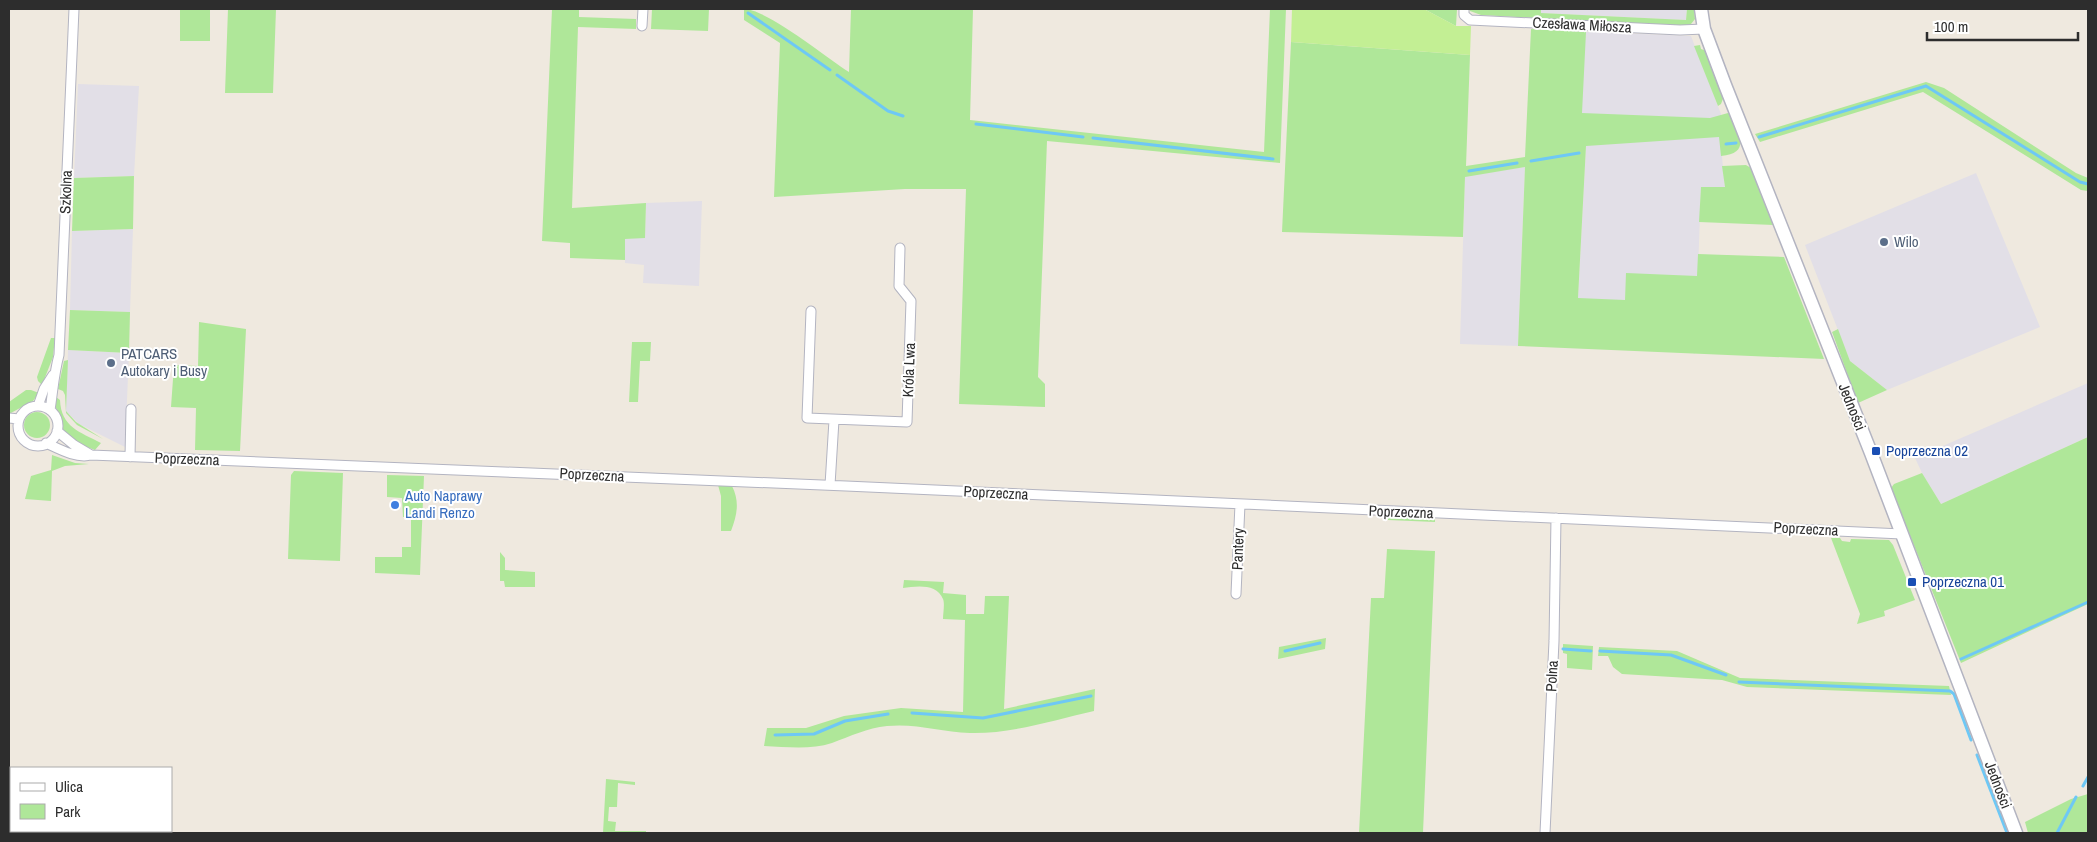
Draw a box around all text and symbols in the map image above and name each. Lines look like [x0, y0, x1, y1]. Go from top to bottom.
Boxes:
scale bar [1927, 10, 2078, 42]
street label: Czesława Miłosza [1532, 11, 1632, 38]
text: 100 m [1934, 16, 1968, 37]
street label: Szkolna [54, 170, 77, 214]
place label: Wilo [1894, 231, 1919, 252]
marker: Wilo [1878, 236, 1890, 248]
street label: Króla Lwa [897, 342, 920, 398]
place label: PATCARS Autokary i Busy [120, 343, 208, 381]
marker: PATCARS Autokary i Busy [105, 357, 117, 369]
street label: Jedności [1834, 380, 1871, 434]
place label: Poprzeczna 02 [1886, 440, 1968, 461]
marker: Poprzeczna 02 [1870, 445, 1882, 457]
street label: Poprzeczna [154, 447, 220, 470]
street label: Poprzeczna [559, 462, 625, 487]
street label: Poprzeczna [963, 480, 1029, 505]
place label: Auto Naprawy Landi Renzo [404, 485, 483, 523]
marker: Auto Naprawy Landi Renzo [389, 499, 401, 511]
street label: Poprzeczna [1368, 500, 1434, 523]
street label: Poprzeczna [1773, 516, 1839, 541]
street label: Pantery [1226, 527, 1249, 571]
place label: Poprzeczna 01 [1922, 571, 2004, 592]
marker: Poprzeczna 01 [1906, 576, 1918, 588]
street label: Polna [1540, 660, 1563, 692]
street label: Jedności [1980, 758, 2017, 812]
legend [10, 767, 172, 832]
text: Ulica [55, 776, 83, 797]
text: Park [55, 801, 81, 822]

